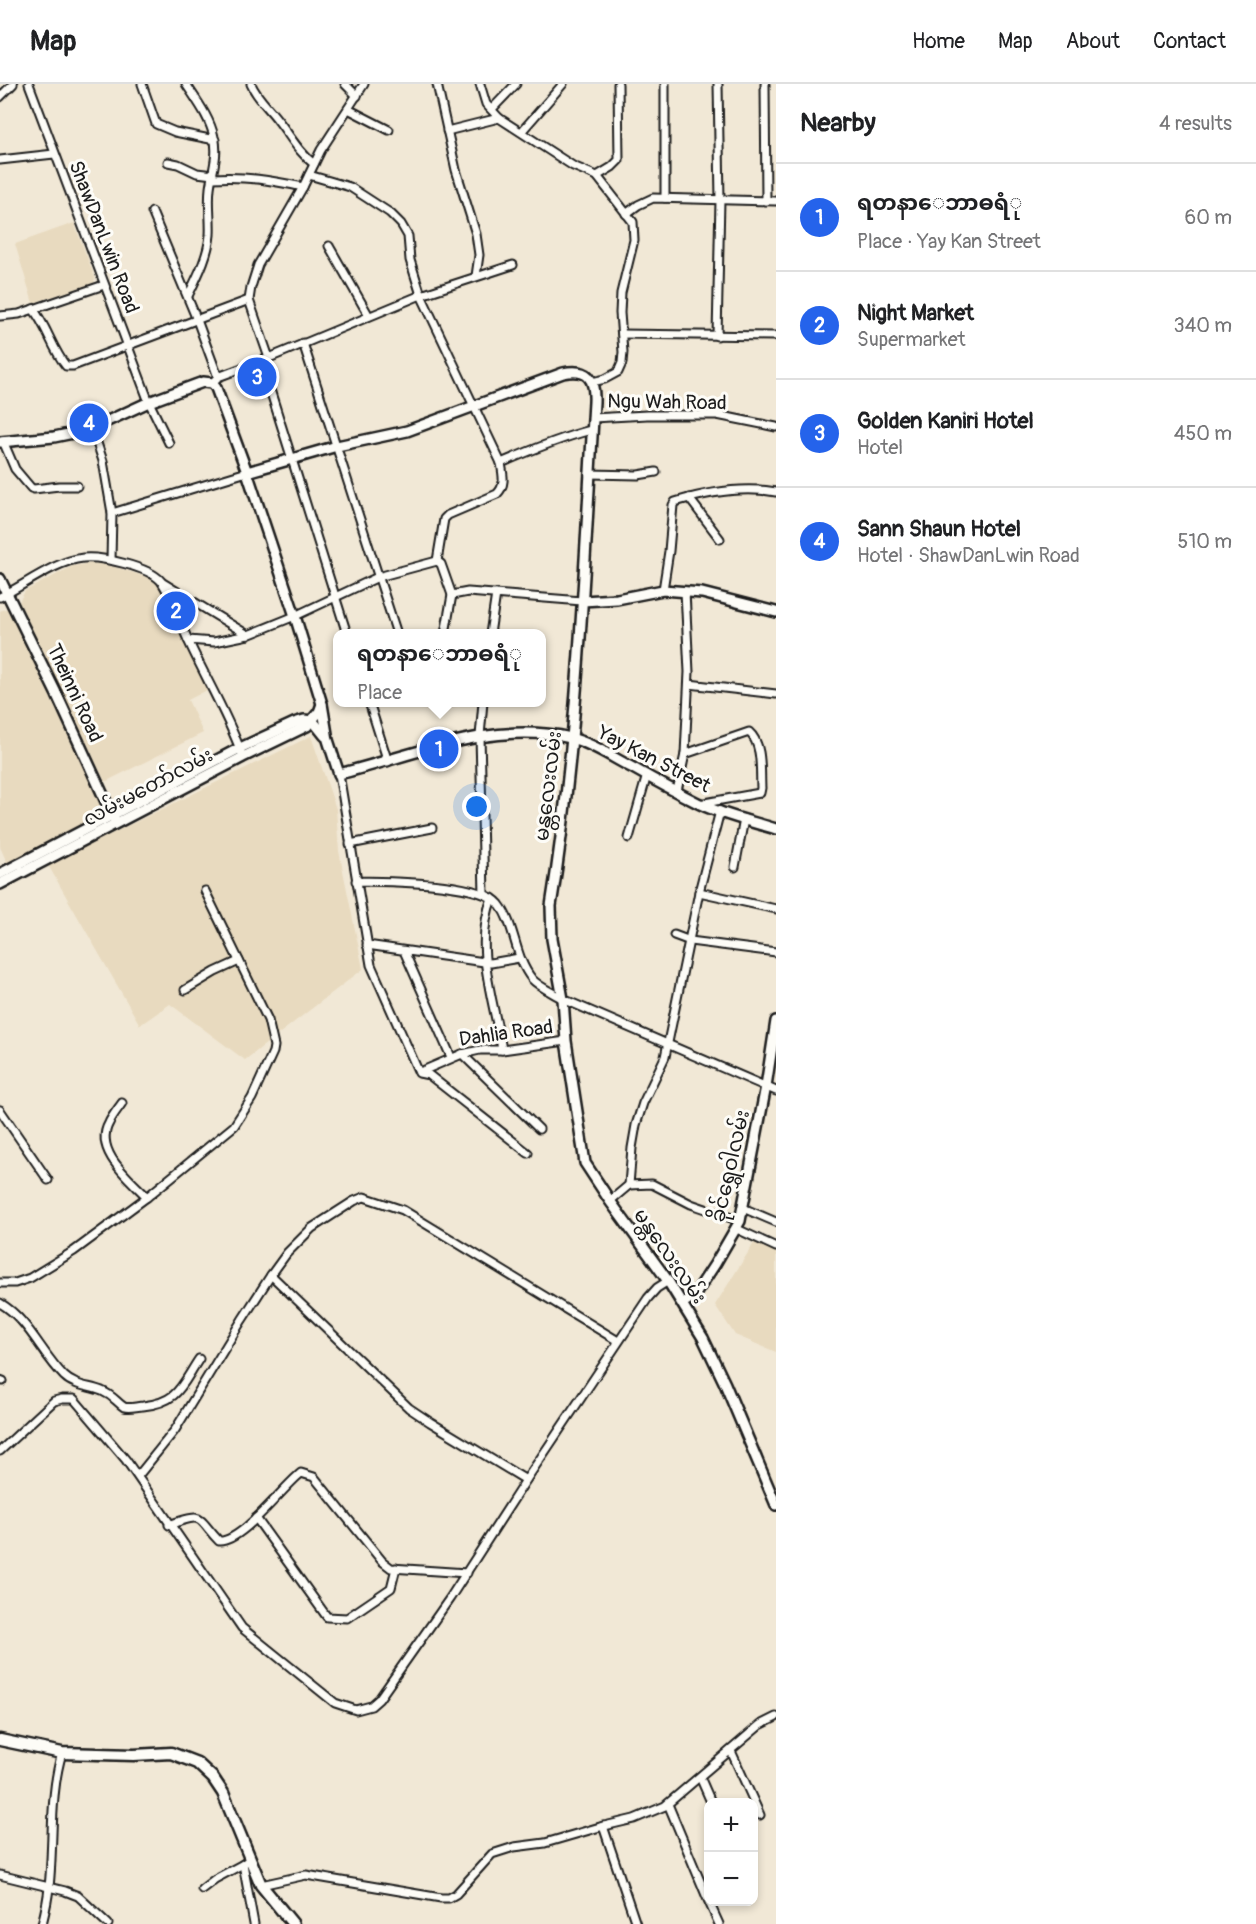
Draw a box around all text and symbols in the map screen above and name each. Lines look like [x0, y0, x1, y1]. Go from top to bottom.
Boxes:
text: Map [30, 24, 76, 59]
text: Home [912, 28, 965, 55]
text: Map [998, 28, 1033, 55]
text: About [1066, 28, 1120, 55]
text: Contact [1153, 28, 1226, 55]
text: Nearby [800, 107, 876, 139]
text: 4 results [1159, 111, 1232, 136]
street label: ShawDanLwin Road [63, 157, 145, 317]
text: ရတနာေဘာဓရံု [857, 189, 1022, 217]
text: 1 [816, 205, 823, 230]
text: 60 m [1185, 205, 1232, 230]
text: Place · Yay Kan Street [857, 229, 1041, 254]
text: Night Market [857, 299, 974, 327]
text: 2 [814, 313, 825, 338]
text: 340 m [1173, 313, 1232, 338]
text: Supermarket [857, 327, 966, 352]
pin: 3 [238, 354, 276, 400]
street label: Ngu Wah Road [607, 388, 727, 416]
pin: 4 [70, 400, 109, 446]
text: Golden Kaniri Hotel [857, 407, 1034, 435]
text: 3 [814, 421, 825, 446]
text: 450 m [1174, 421, 1232, 446]
text: Hotel [857, 435, 903, 460]
text: Sann Shaun Hotel [857, 515, 1021, 543]
text: 4 [814, 529, 825, 554]
text: 510 m [1178, 529, 1232, 554]
text: Hotel · ShawDanLwin Road [857, 543, 1080, 568]
pin: 2 [156, 588, 195, 634]
popup [333, 629, 546, 707]
street label: Theinni Road [41, 640, 109, 746]
text: ရတနာေဘာဓရံု [357, 640, 522, 668]
text: Place [357, 680, 402, 705]
street label: Yay Kan Street [592, 719, 716, 799]
pin: 1 [420, 726, 458, 772]
street label: မန္တလေးလမ်း [527, 729, 570, 843]
street label: လမ်းမတော်လမ်း [78, 741, 217, 832]
your location [462, 792, 491, 821]
street label: Dahlia Road [457, 1014, 555, 1052]
street label: ခိုင်ရွှေဝါလမ်း [703, 1107, 759, 1225]
street label: မန္တလေးလမ်း [626, 1202, 714, 1310]
map controls [704, 1798, 758, 1906]
button: + [704, 1798, 758, 1852]
button: − [704, 1852, 758, 1906]

